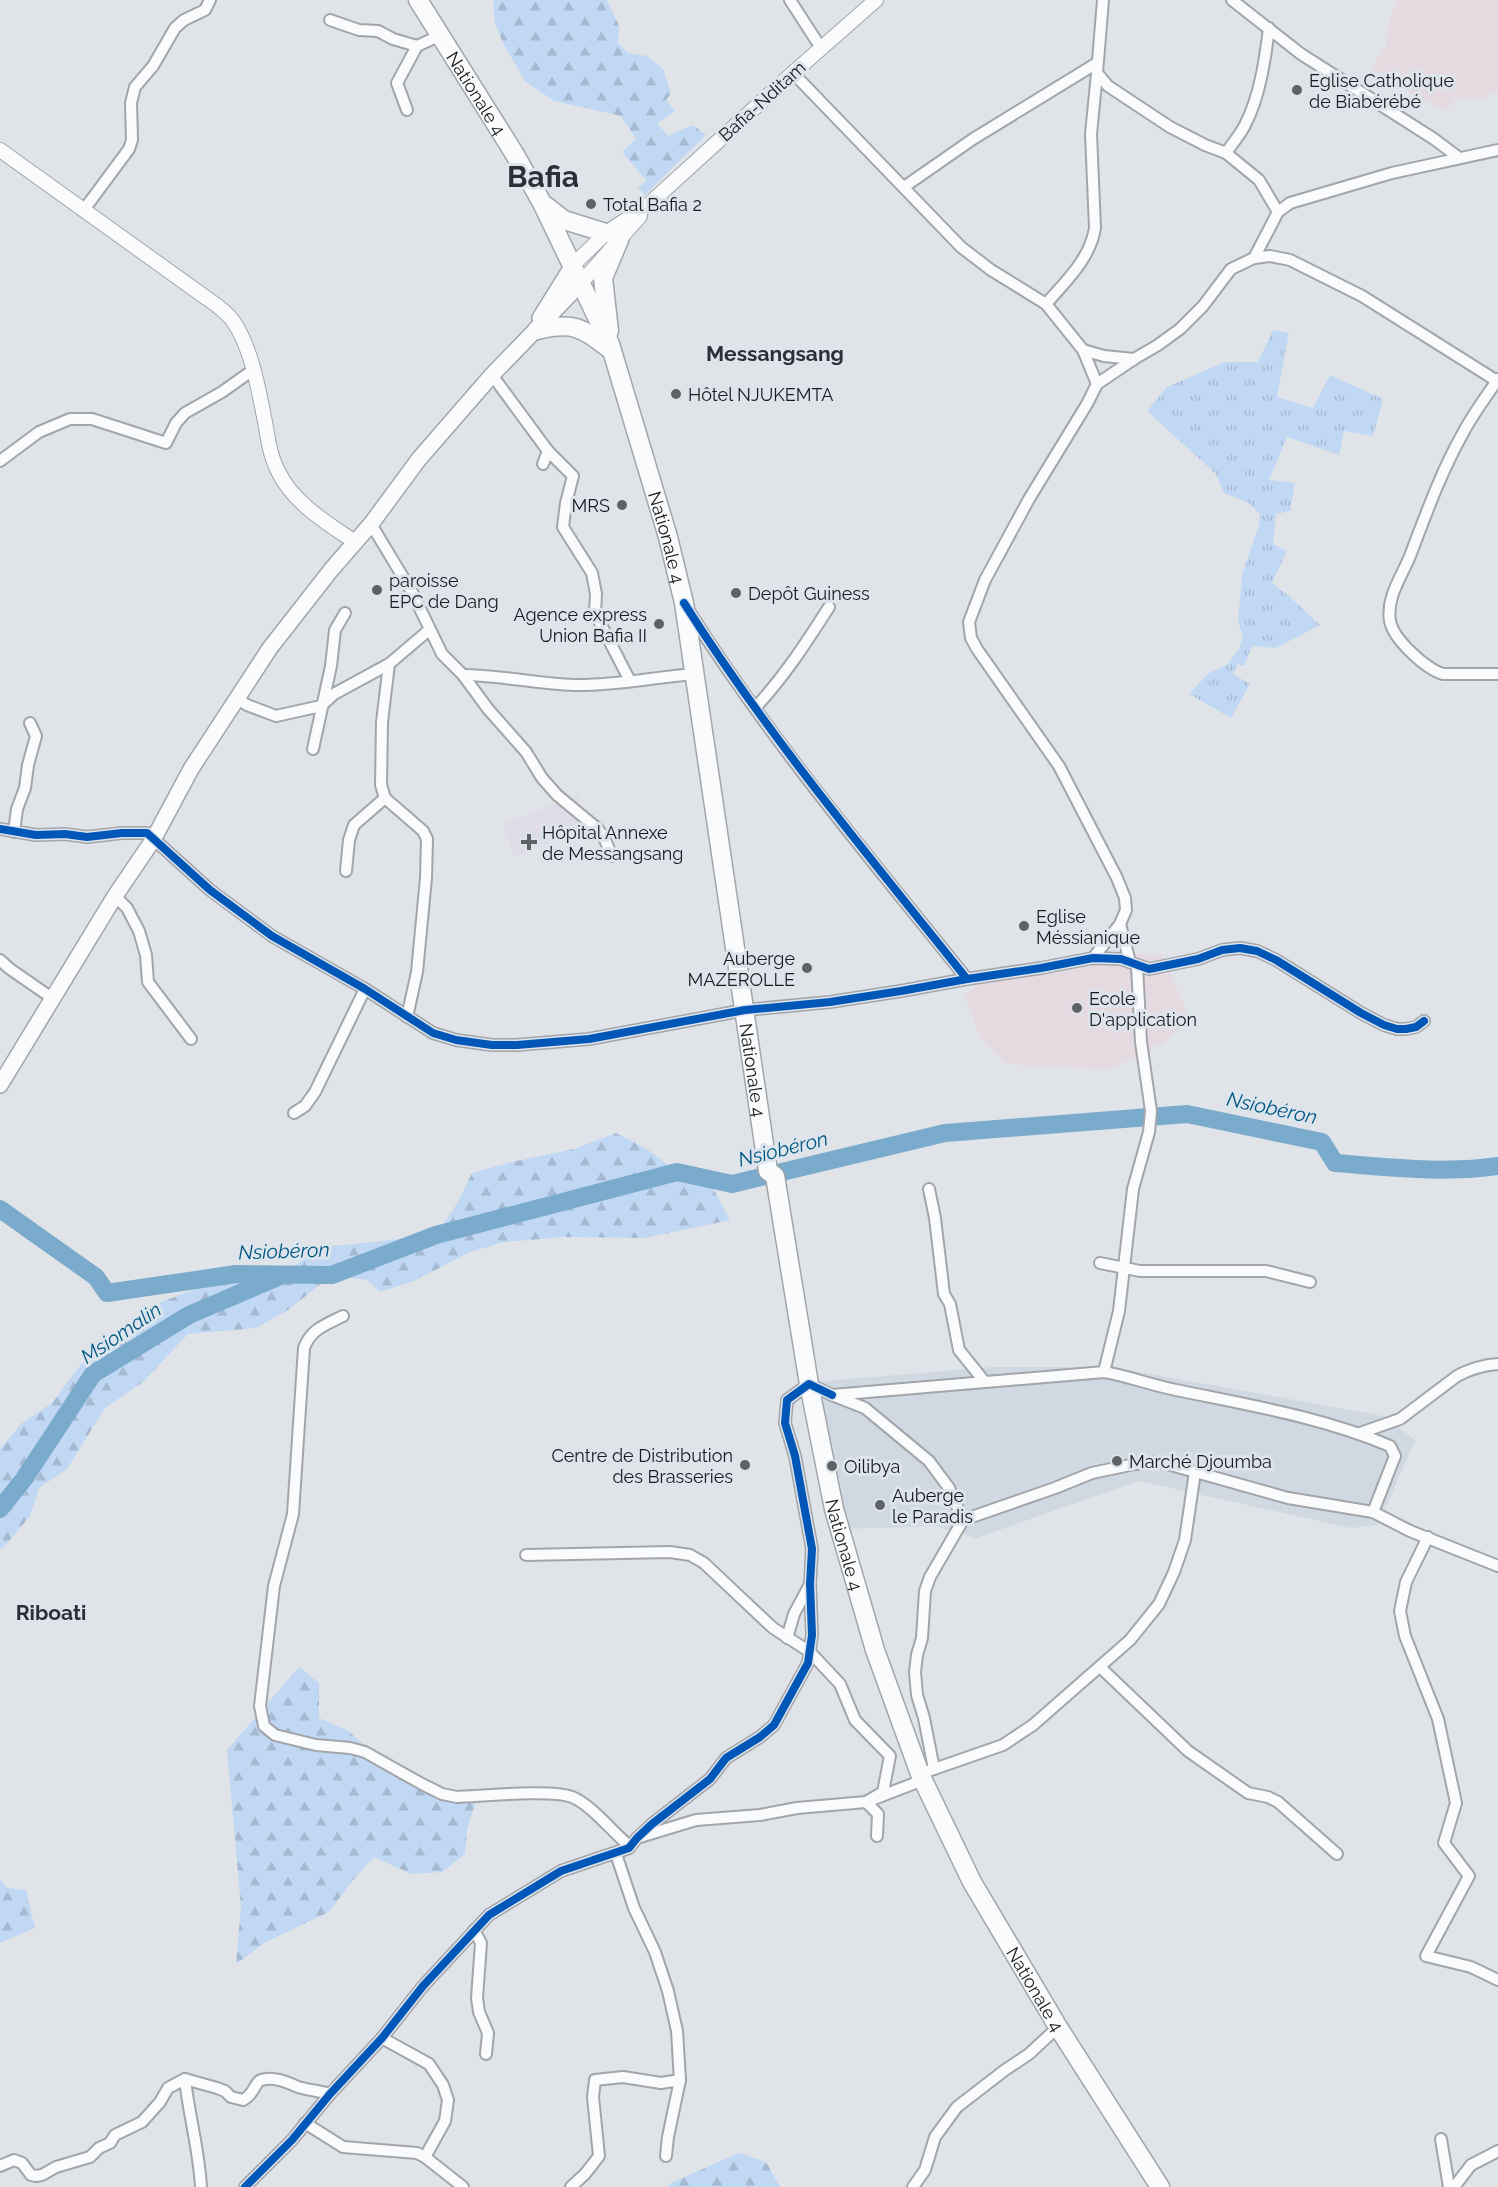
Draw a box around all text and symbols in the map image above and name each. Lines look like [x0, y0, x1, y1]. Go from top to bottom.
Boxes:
street label: Nationale 4 [442, 48, 511, 139]
street label: Bafia-Nditam [714, 57, 810, 145]
place label: Eglise Catholique de Biabérébé [1309, 70, 1454, 112]
marker: Eglise Catholique de Biabérébé [1290, 83, 1304, 97]
district label: Bafia [507, 159, 579, 194]
place label: Total Bafia 2 [603, 194, 702, 215]
marker: Total Bafia 2 [584, 197, 598, 211]
district label: Messangsang [706, 341, 844, 366]
place label: Hôtel NJUKEMTA [688, 384, 833, 405]
marker: Hôtel NJUKEMTA [669, 387, 683, 401]
street label: Nationale 4 [644, 489, 689, 586]
place label: MRS [572, 495, 610, 516]
marker: MRS [615, 498, 629, 512]
place label: paroisse EPC de Dang [389, 570, 499, 612]
marker: paroisse EPC de Dang [370, 583, 384, 597]
place label: Depôt Guiness [748, 583, 870, 604]
marker: Depôt Guiness [729, 586, 743, 600]
place label: Agence express Union Bafia II [514, 604, 647, 646]
marker: Agence express Union Bafia II [652, 617, 666, 631]
place label: Hôpital Annexe de Messangsang [542, 822, 684, 864]
marker: Hôpital Annexe de Messangsang [520, 833, 538, 851]
place label: Eglise Méssianique [1036, 906, 1141, 948]
marker: Eglise Méssianique [1017, 919, 1031, 933]
place label: Auberge MAZEROLLE [688, 948, 795, 990]
marker: Auberge MAZEROLLE [800, 961, 814, 975]
place label: Ecole D'application [1089, 988, 1197, 1030]
marker: Ecole D'application [1070, 1001, 1084, 1015]
street label: Nationale 4 [736, 1022, 770, 1118]
water label: Nsiobéron [1225, 1087, 1319, 1129]
water label: Nsiobéron [736, 1126, 830, 1172]
water label: Nsiobéron [238, 1237, 330, 1265]
water label: Msiomalin [76, 1297, 166, 1369]
place label: Centre de Distribution des Brasseries [551, 1445, 733, 1487]
place label: Marché Djoumba [1129, 1451, 1272, 1472]
marker: Marché Djoumba [1110, 1454, 1124, 1468]
place label: Oilibya [844, 1456, 900, 1477]
marker: Centre de Distribution des Brasseries [738, 1458, 752, 1472]
marker: Oilibya [825, 1459, 839, 1473]
place label: Auberge le Paradis [892, 1485, 973, 1527]
street label: Nationale 4 [822, 1497, 868, 1593]
marker: Auberge le Paradis [873, 1498, 887, 1512]
district label: Riboati [16, 1600, 86, 1625]
street label: Nationale 4 [1002, 1943, 1069, 2035]

